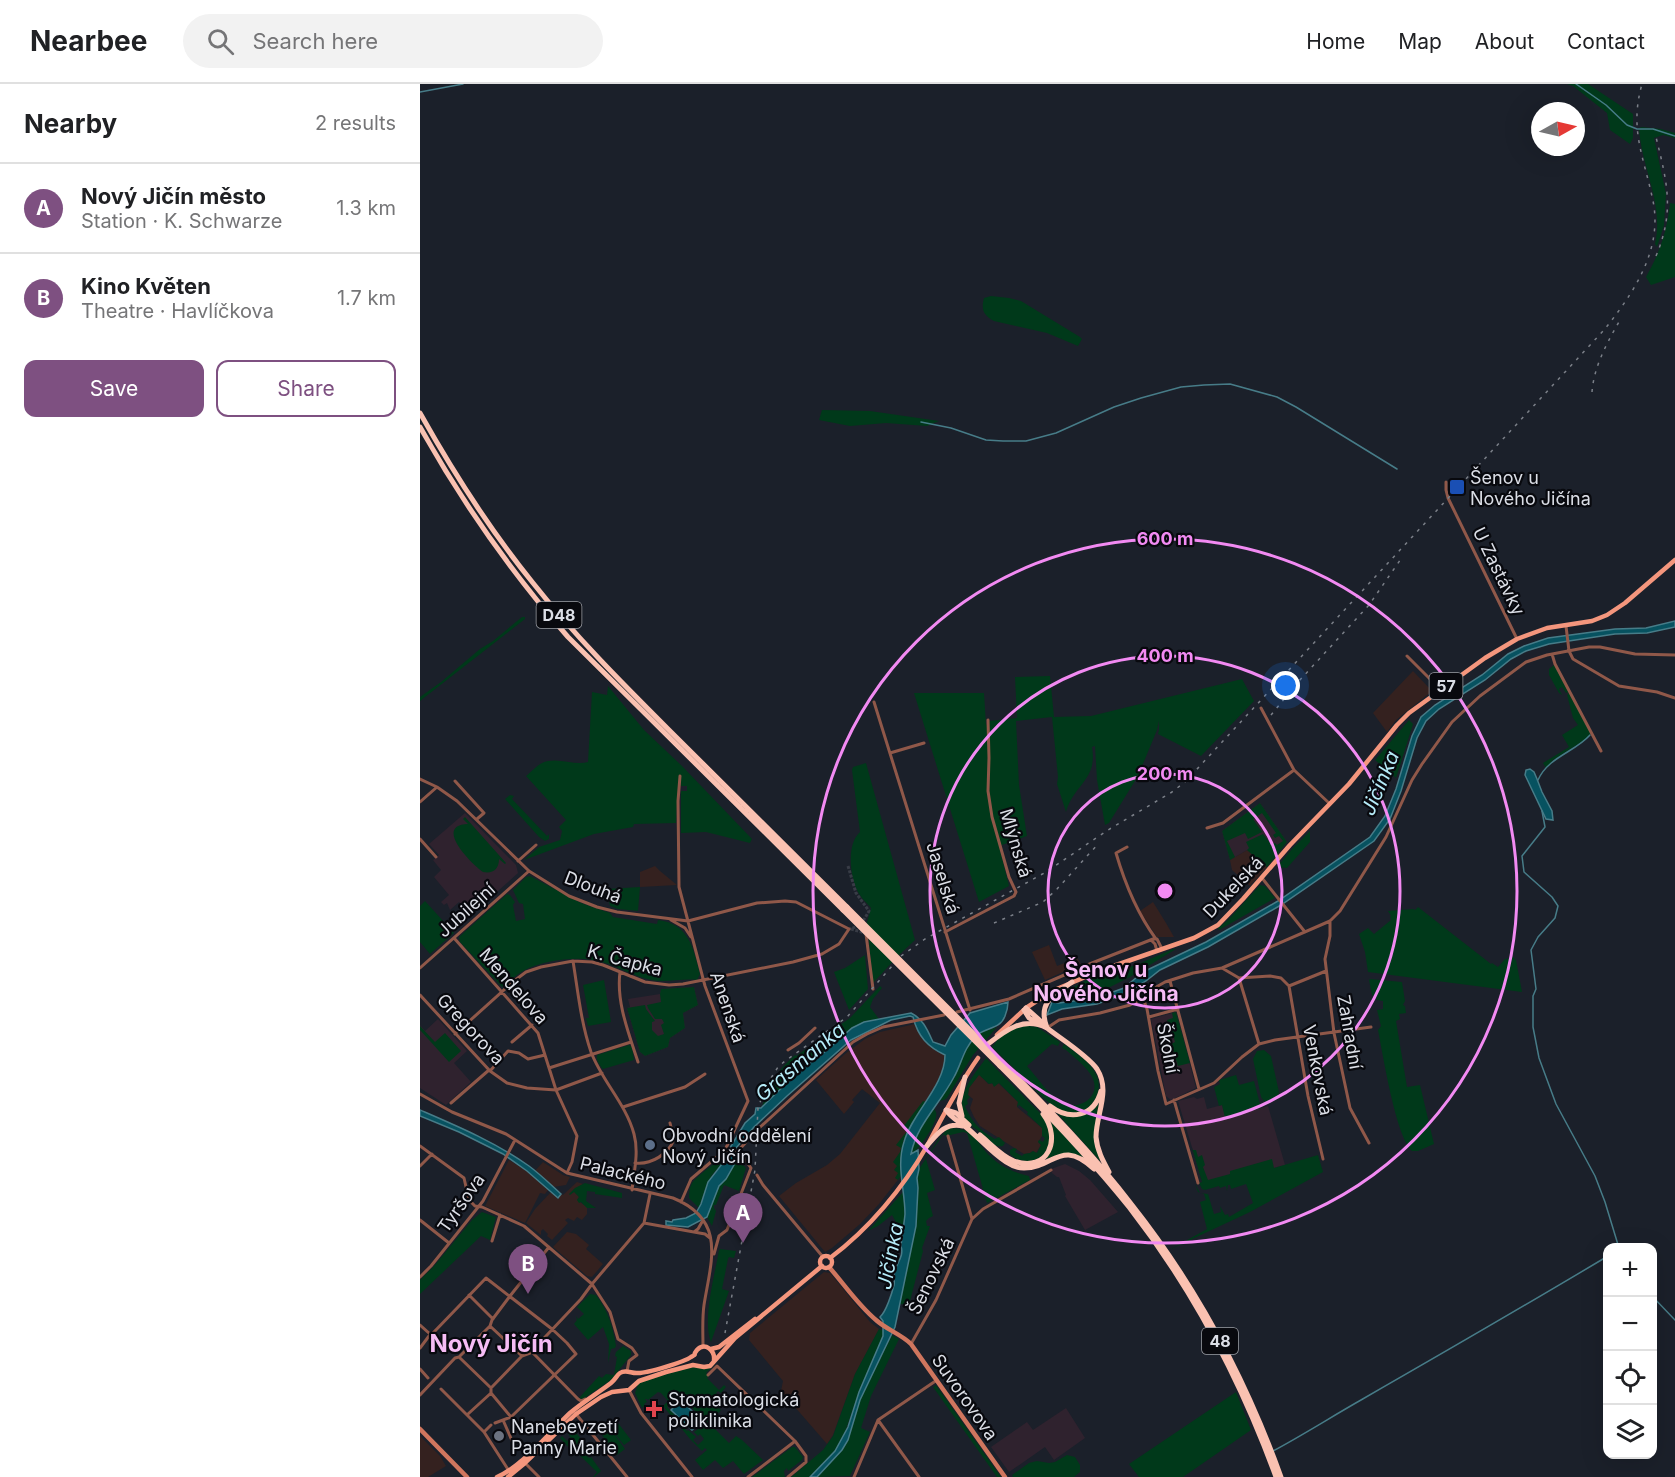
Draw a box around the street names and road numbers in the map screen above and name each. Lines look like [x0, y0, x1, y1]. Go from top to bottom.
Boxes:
street label: U Zastávky [1469, 524, 1529, 618]
road number: D48 [536, 602, 582, 628]
road number: 57 [1430, 673, 1462, 699]
street label: Mlýnská [996, 806, 1036, 880]
street label: Jaselská [922, 839, 964, 917]
street label: Dukelská [1199, 852, 1267, 922]
street label: Dlouhá [561, 867, 625, 907]
street label: Jubilejní [433, 878, 500, 941]
street label: K. Čapka [585, 939, 665, 980]
street label: Mendelova [475, 944, 553, 1028]
street label: Anenská [706, 969, 750, 1045]
street label: Gregorova [433, 989, 509, 1069]
street label: Zahradní [1333, 993, 1367, 1071]
street label: Školní [1153, 1021, 1184, 1076]
street label: Venkovská [1299, 1023, 1337, 1117]
street label: Palackého [578, 1152, 668, 1194]
street label: Tyršova [433, 1169, 489, 1237]
street label: Šenovská [903, 1234, 959, 1318]
road number: 48 [1202, 1328, 1238, 1354]
street label: Suvorovova [928, 1350, 1002, 1444]

